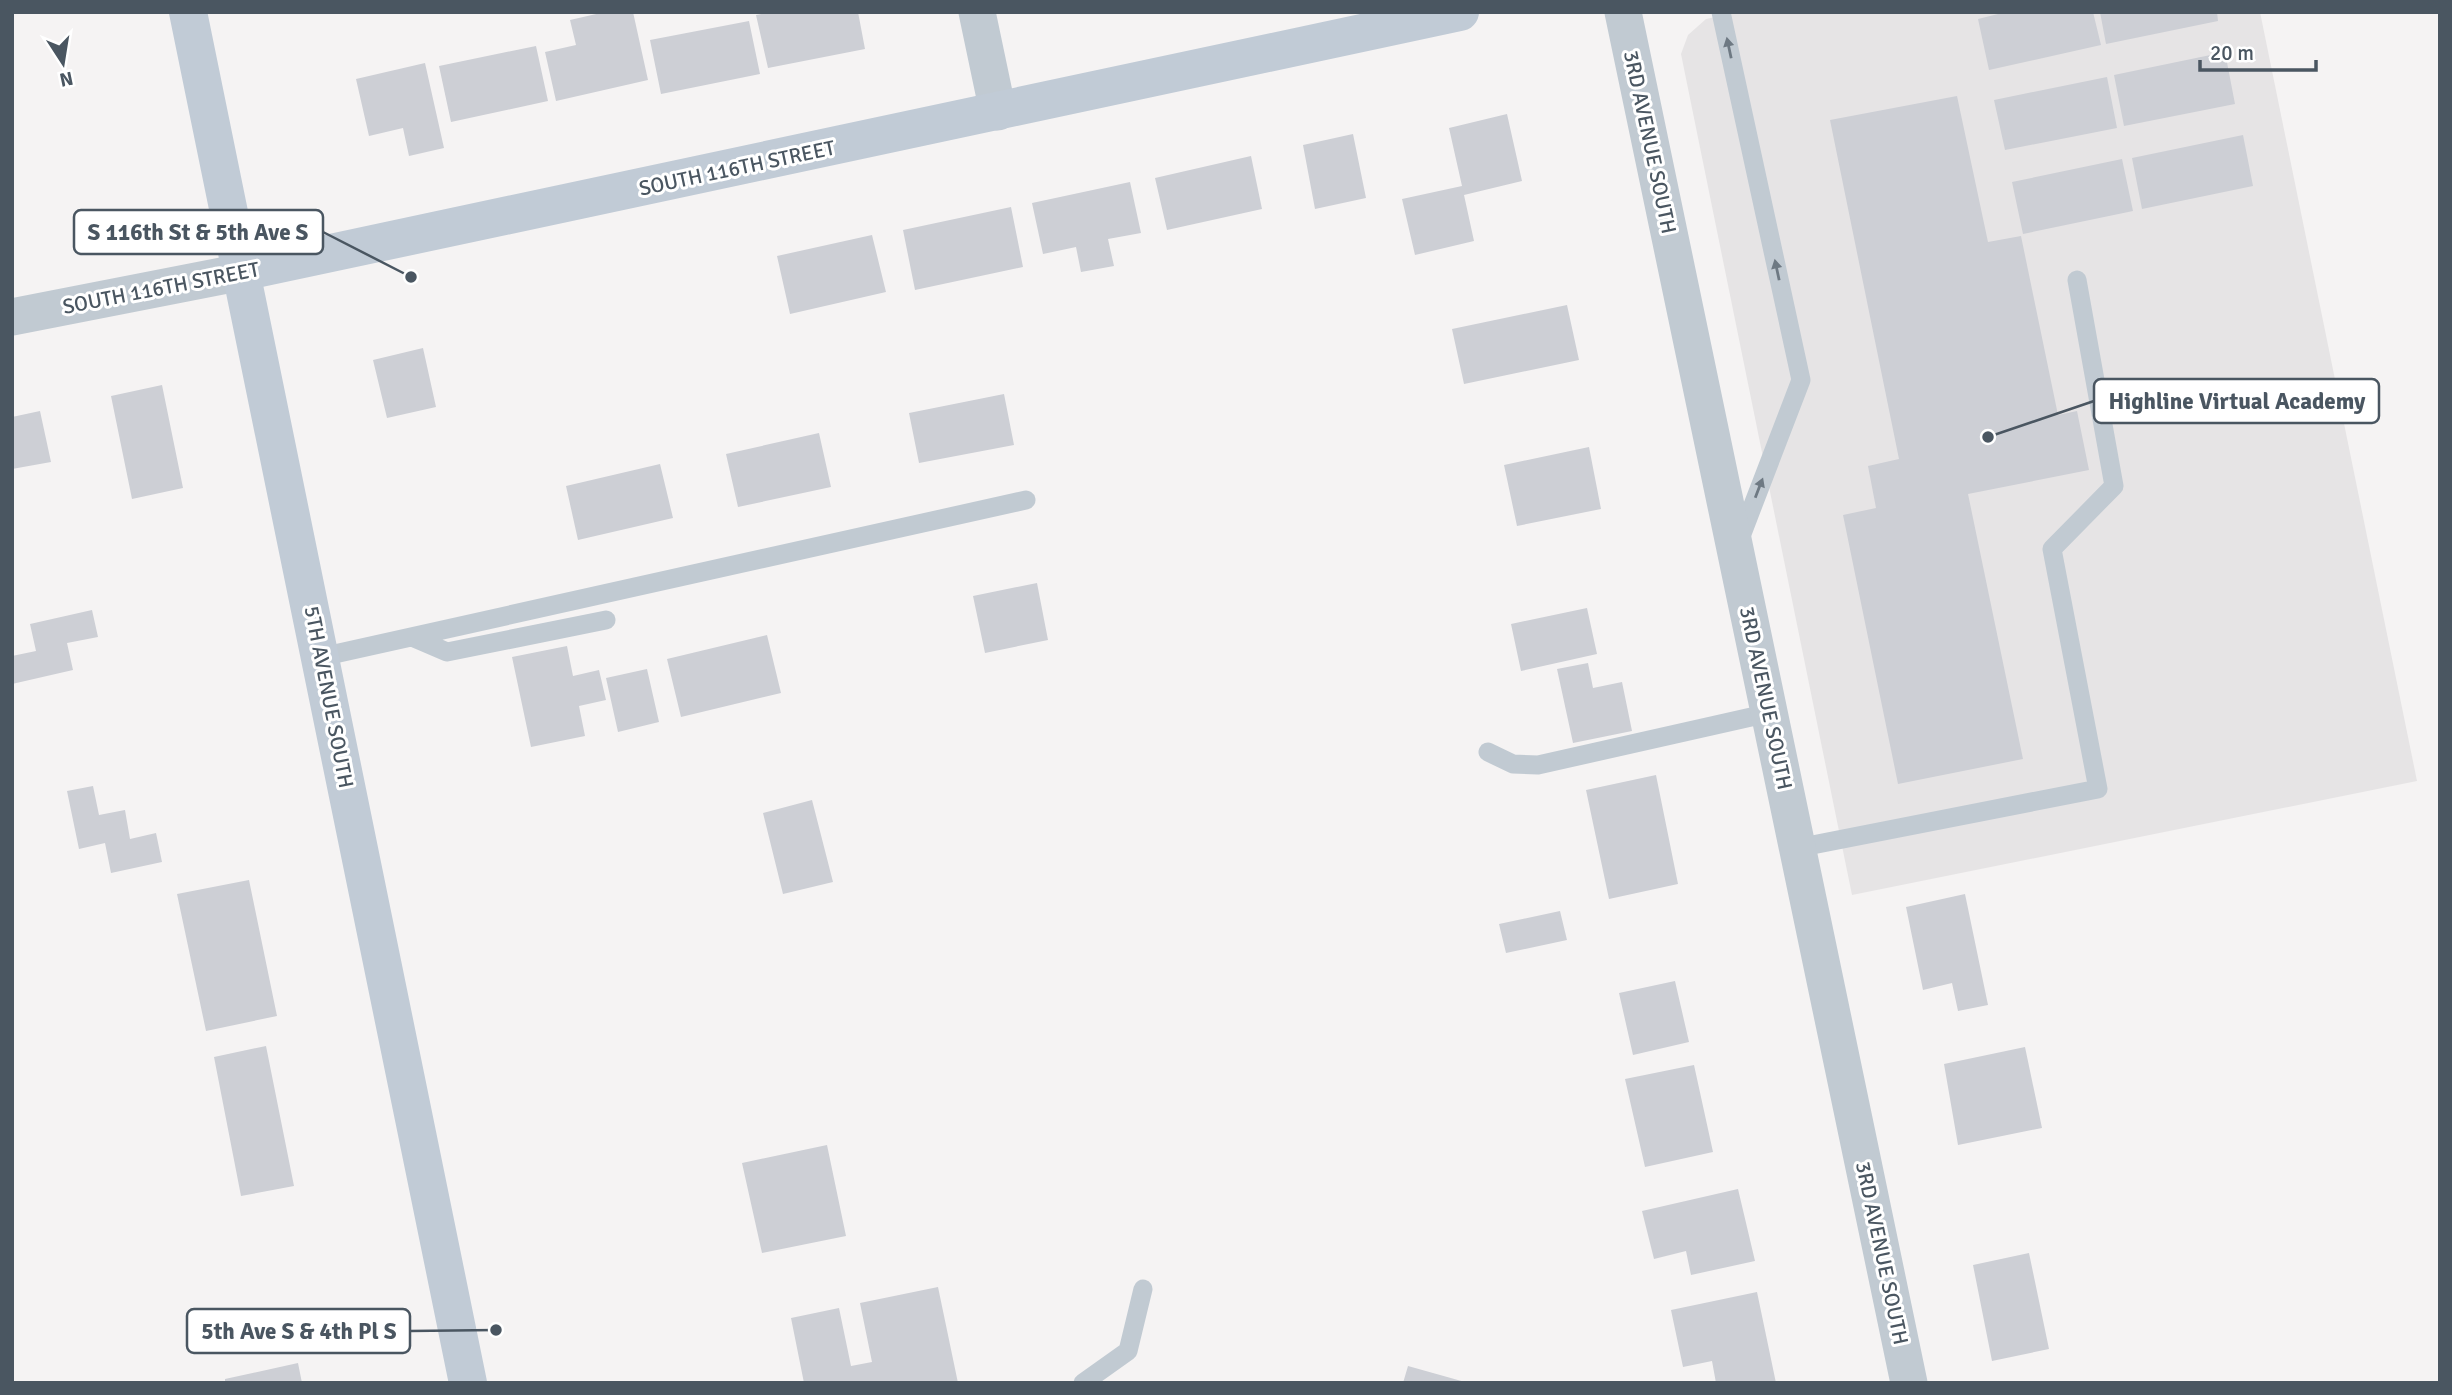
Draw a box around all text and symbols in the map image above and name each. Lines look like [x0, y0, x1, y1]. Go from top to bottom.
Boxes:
north arrow [28, 28, 98, 98]
scale bar [2200, 28, 2316, 72]
one-way arrow [1723, 37, 1734, 59]
text: 20 m [2210, 40, 2254, 66]
street label: 3RD AVENUE SOUTH [1618, 48, 1682, 236]
text: N [57, 66, 75, 92]
street label: SOUTH 116TH STREET [637, 134, 838, 201]
callout: S 116th St & 5th Ave S [74, 210, 323, 254]
text: S 116th St & 5th Ave S [88, 218, 309, 247]
street label: SOUTH 116TH STREET [60, 256, 262, 320]
one-way arrow [1772, 259, 1783, 281]
callout: Highline Virtual Academy [2094, 379, 2379, 423]
text: Highline Virtual Academy [2109, 387, 2366, 416]
one-way arrow [1754, 477, 1765, 498]
street label: 5TH AVENUE SOUTH [299, 604, 359, 790]
street label: 3RD AVENUE SOUTH [1734, 604, 1798, 792]
street label: 3RD AVENUE SOUTH [1850, 1159, 1914, 1347]
callout: 5th Ave S & 4th Pl S [187, 1309, 410, 1353]
text: 5th Ave S & 4th Pl S [201, 1317, 397, 1346]

